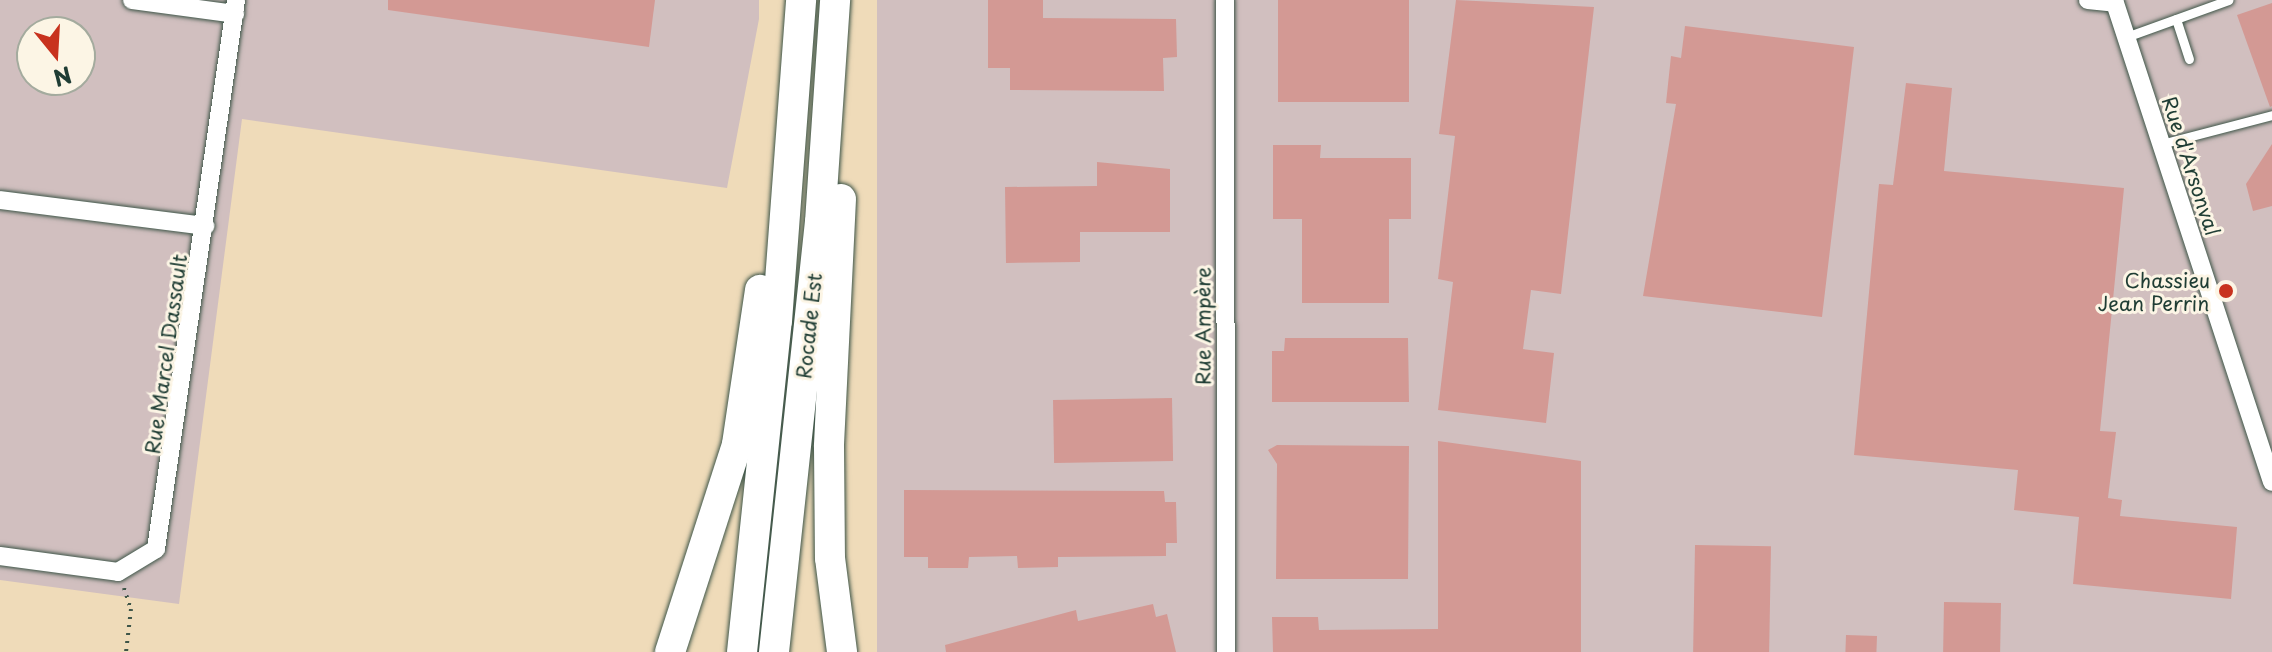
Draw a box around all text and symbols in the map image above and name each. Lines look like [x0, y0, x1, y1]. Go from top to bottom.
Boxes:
north arrow [16, 16, 96, 96]
text: N [50, 59, 76, 96]
street label: Rue d'Arsonval [2157, 93, 2225, 239]
street label: Rue Marcel Dassault [140, 252, 192, 456]
street label: Rue Ampère [1191, 266, 1215, 386]
place label: Chassieu Jean Perrin [2099, 268, 2210, 315]
street label: Rocade Est [792, 272, 826, 380]
marker: Chassieu Jean Perrin [2217, 282, 2235, 300]

